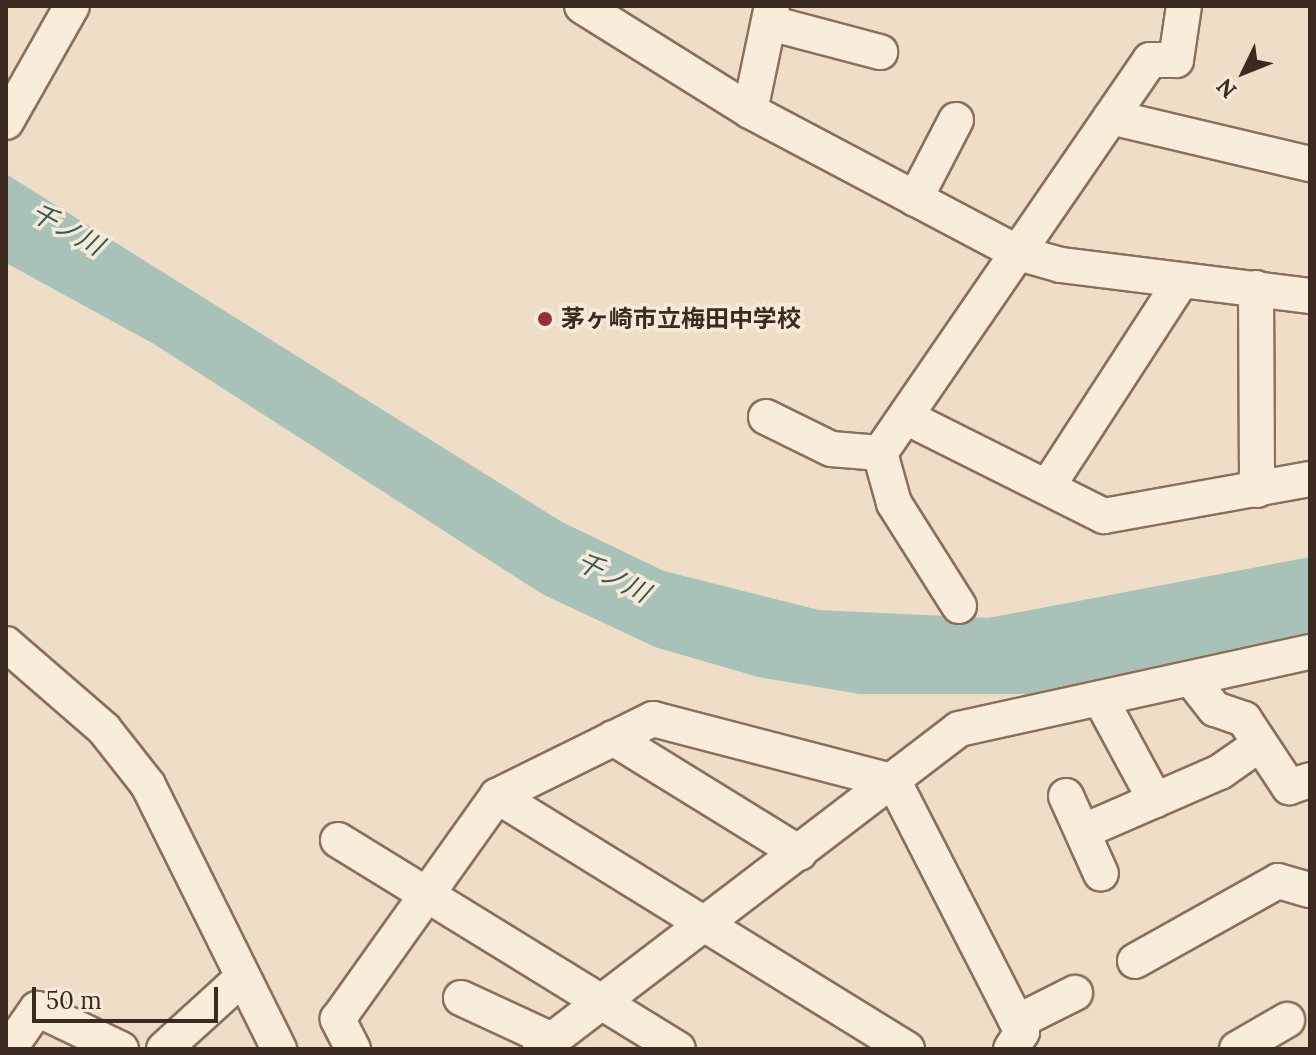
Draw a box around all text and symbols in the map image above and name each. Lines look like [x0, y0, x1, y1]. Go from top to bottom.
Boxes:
north arrow [1204, 32, 1284, 112]
text: N [1210, 73, 1242, 104]
water label: 千ノ川 [25, 196, 109, 262]
place label: 茅ヶ崎市立梅田中学校 [561, 305, 801, 333]
marker: 茅ヶ崎市立梅田中学校 [536, 310, 554, 328]
water label: 千ノ川 [571, 545, 655, 609]
scale bar [36, 971, 222, 1021]
text: 50 m [46, 985, 102, 1016]

